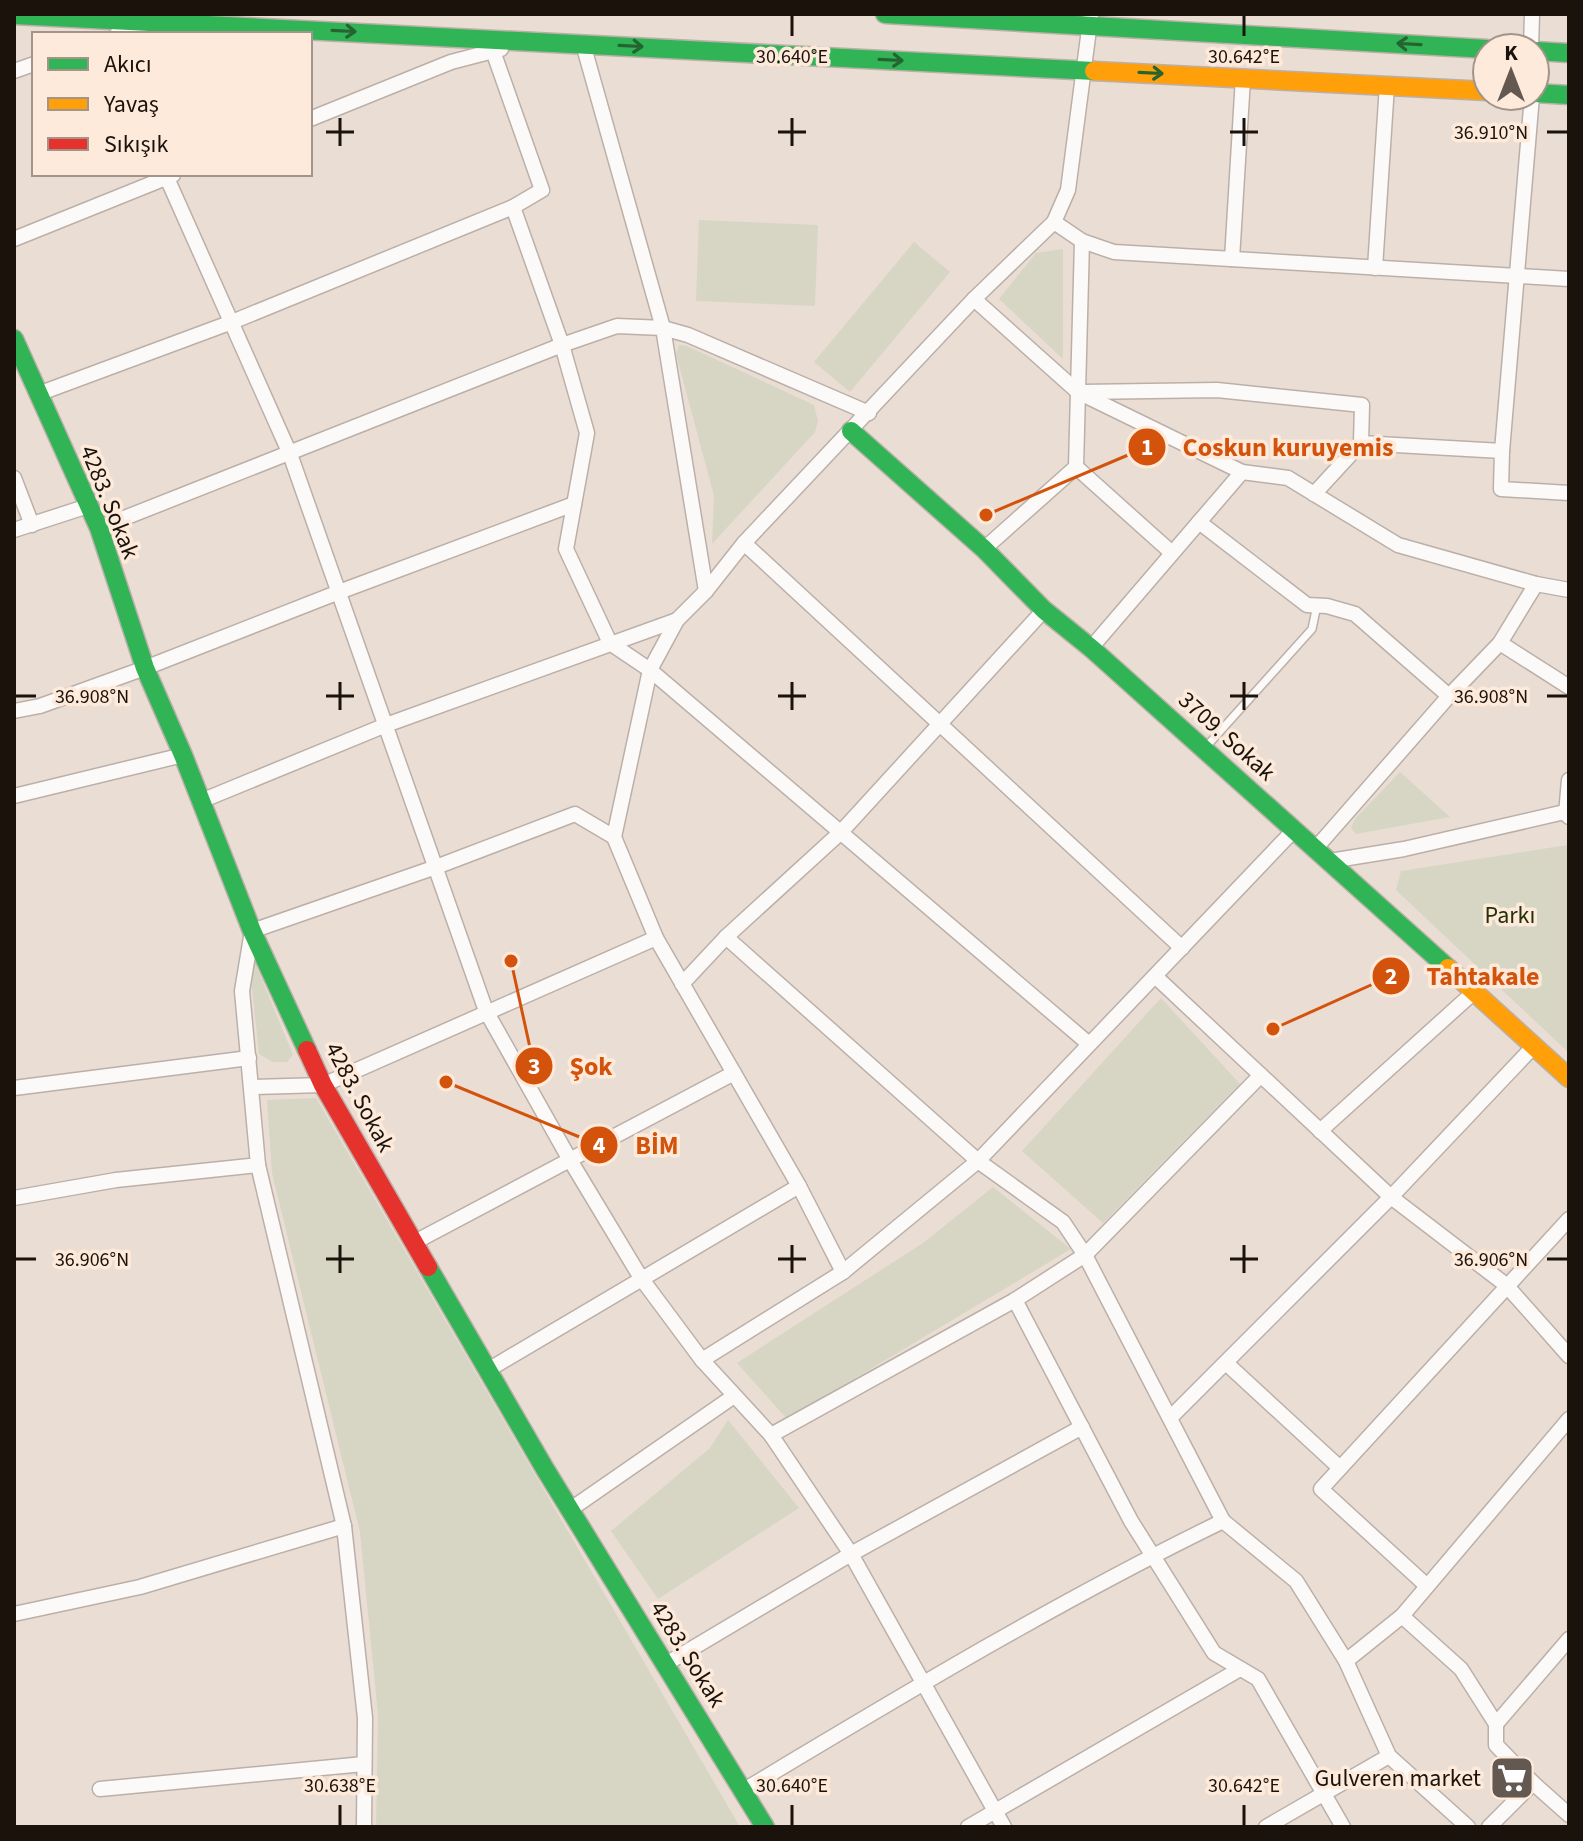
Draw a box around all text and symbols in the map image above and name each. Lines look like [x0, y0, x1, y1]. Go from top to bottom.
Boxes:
one-way arrow [330, 24, 357, 39]
legend [32, 32, 312, 176]
north arrow [1471, 32, 1551, 112]
one-way arrow [1396, 36, 1423, 51]
text: K [1504, 37, 1518, 69]
one-way arrow [617, 39, 644, 54]
text: 30.640°E [756, 43, 828, 71]
text: 30.642°E [1208, 43, 1280, 71]
text: Akıcı [104, 47, 152, 82]
one-way arrow [877, 52, 904, 67]
one-way arrow [1137, 66, 1163, 81]
text: Yavaş [103, 87, 159, 122]
text: 36.910°N [1454, 119, 1528, 147]
text: Sıkışık [104, 127, 169, 162]
callout: Coskun kuruyemis [1127, 422, 1410, 472]
text: Coskun kuruyemis [1183, 429, 1394, 466]
text: 1 [1141, 430, 1153, 465]
street label: 4283. Sokak [71, 440, 148, 564]
text: 36.908°N [55, 683, 129, 711]
street label: 3709. Sokak [1170, 683, 1283, 790]
text: 36.908°N [1454, 683, 1528, 711]
park label: Parkı [1485, 898, 1535, 933]
callout: Tahtakale [1371, 951, 1556, 1001]
text: Tahtakale [1426, 958, 1540, 995]
text: 2 [1385, 959, 1397, 994]
street label: 4283. Sokak [316, 1036, 403, 1158]
callout: Şok [514, 1041, 629, 1091]
text: Şok [569, 1048, 613, 1085]
text: 3 [528, 1049, 540, 1084]
callout: BİM [579, 1120, 695, 1170]
text: BİM [635, 1127, 679, 1164]
text: 4 [593, 1128, 606, 1163]
text: 36.906°N [55, 1246, 129, 1274]
text: 36.906°N [1454, 1246, 1528, 1274]
street label: 4283. Sokak [641, 1594, 734, 1714]
supermarket icon: Gulveren market [1488, 1754, 1536, 1802]
place label: Gulveren market [1315, 1761, 1481, 1796]
text: 30.638°E [304, 1772, 376, 1800]
text: 30.640°E [756, 1772, 828, 1800]
text: 30.642°E [1208, 1772, 1280, 1800]

